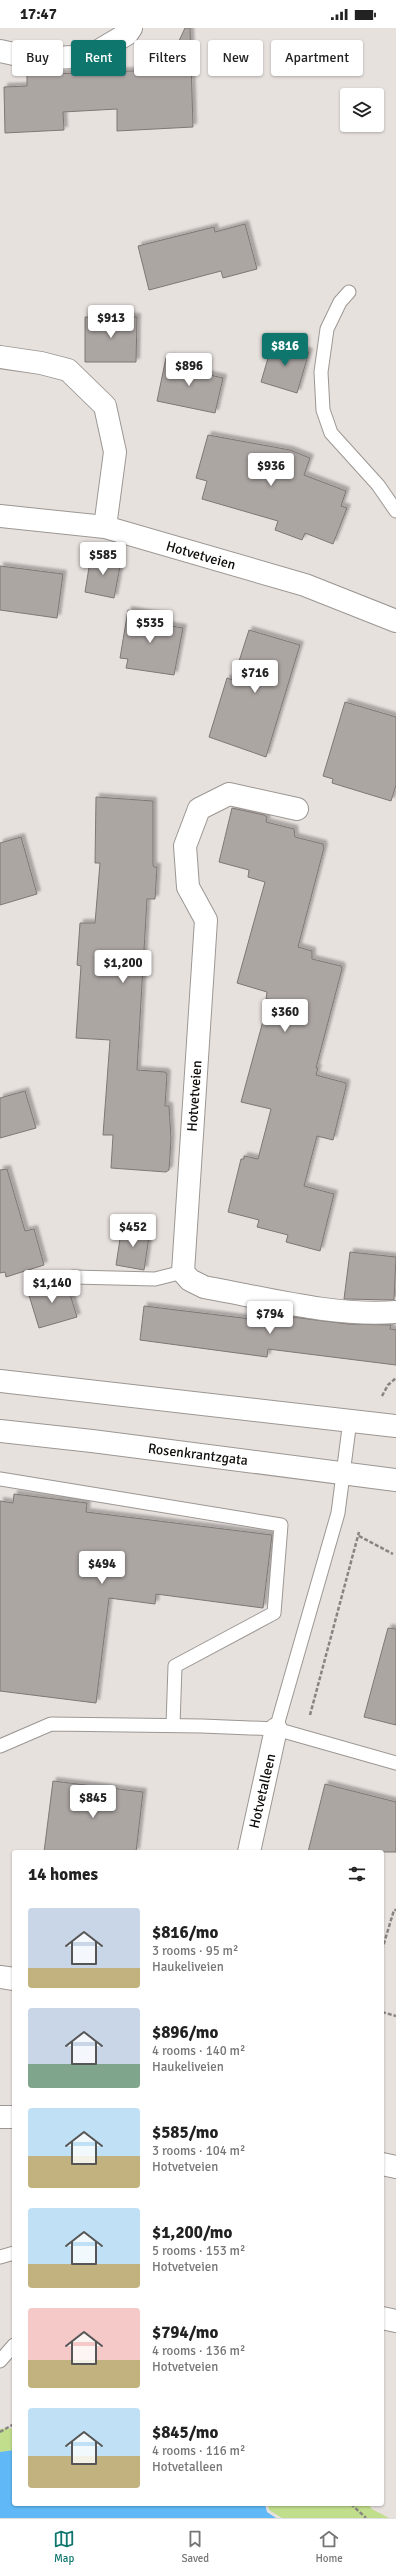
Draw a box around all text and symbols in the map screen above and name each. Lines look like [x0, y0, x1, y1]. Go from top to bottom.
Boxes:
text: 17:47 [20, 5, 57, 23]
chip: Buy [12, 40, 63, 76]
chip: Rent [71, 40, 126, 76]
chip: Filters [134, 40, 200, 76]
chip: New [208, 40, 263, 76]
chip: Apartment [271, 40, 363, 76]
map controls [340, 88, 384, 132]
button: layers [340, 88, 384, 132]
pin: $913 [87, 305, 135, 339]
text: $913 [97, 310, 125, 326]
pin: $816 [261, 333, 309, 367]
text: $816 [271, 338, 299, 354]
pin: $896 [165, 353, 213, 387]
text: $896 [175, 358, 203, 374]
pin: $936 [247, 453, 295, 487]
text: $936 [257, 458, 285, 474]
street label: Hotvetveien [164, 537, 238, 574]
pin: $585 [79, 542, 127, 576]
text: $585 [89, 547, 117, 563]
pin: $535 [126, 610, 174, 644]
text: $535 [136, 615, 164, 631]
pin: $716 [231, 660, 279, 694]
text: $716 [241, 665, 269, 681]
pin: $1,200 [90, 950, 156, 984]
text: $1,200 [104, 955, 142, 971]
pin: $360 [261, 999, 309, 1033]
text: $360 [271, 1004, 299, 1020]
street label: Hotvetveien [184, 1060, 205, 1132]
pin: $452 [109, 1214, 157, 1248]
text: $452 [119, 1219, 147, 1235]
pin: $1,140 [19, 1270, 85, 1304]
text: $1,140 [33, 1275, 71, 1291]
pin: $794 [246, 1301, 294, 1335]
text: $794 [256, 1306, 284, 1322]
street label: Rosenkrantzgata [147, 1440, 249, 1469]
pin: $494 [78, 1551, 126, 1585]
text: $494 [88, 1556, 116, 1572]
street label: Hotvetalleen [246, 1752, 279, 1830]
pin: $845 [69, 1785, 117, 1819]
text: $845 [79, 1790, 107, 1806]
icon: filters [346, 1863, 368, 1885]
text: 14 homes [28, 1864, 98, 1885]
text: $816/mo [152, 1922, 218, 1943]
icon: home [60, 1924, 108, 1972]
text: 3 rooms · 95 m² [152, 1943, 238, 1959]
text: Haukeliveien [152, 1959, 224, 1975]
text: $896/mo [152, 2022, 218, 2043]
icon: home [60, 2024, 108, 2072]
text: 4 rooms · 140 m² [152, 2043, 245, 2059]
text: Haukeliveien [152, 2059, 224, 2075]
text: $585/mo [152, 2122, 218, 2143]
icon: home [60, 2124, 108, 2172]
text: 3 rooms · 104 m² [152, 2143, 245, 2159]
text: Hotvetveien [152, 2159, 218, 2175]
text: $1,200/mo [152, 2222, 232, 2243]
icon: home [60, 2224, 108, 2272]
text: 5 rooms · 153 m² [152, 2243, 245, 2259]
text: Hotvetveien [152, 2259, 218, 2275]
text: $794/mo [152, 2322, 218, 2343]
icon: home [60, 2324, 108, 2372]
text: 4 rooms · 136 m² [152, 2343, 245, 2359]
text: Hotvetveien [152, 2359, 218, 2375]
text: $845/mo [152, 2422, 218, 2443]
icon: home [60, 2424, 108, 2472]
text: 4 rooms · 116 m² [152, 2443, 245, 2459]
text: Hotvetalleen [152, 2459, 223, 2475]
tab: Map [53, 2528, 75, 2565]
tab: Saved [181, 2528, 209, 2565]
tab: Home [315, 2528, 343, 2565]

